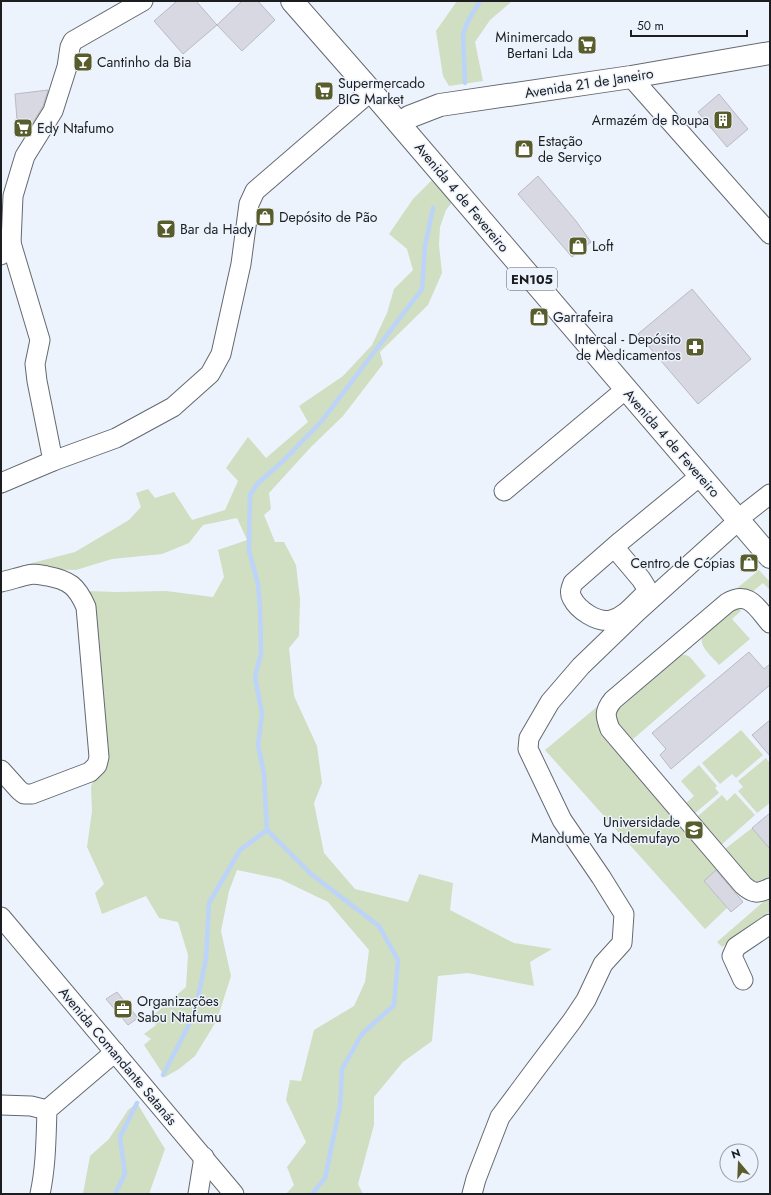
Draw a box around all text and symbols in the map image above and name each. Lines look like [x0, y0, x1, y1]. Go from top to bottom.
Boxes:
scale bar [631, 12, 747, 38]
text: 50 m [637, 17, 664, 35]
place label: Minimercado Bertani Lda [495, 27, 573, 63]
supermarket icon: Minimercado Bertani Lda [576, 34, 598, 56]
bar icon: Cantinho da Bia [72, 51, 94, 73]
place label: Cantinho da Bia [97, 52, 191, 72]
street label: Avenida 21 de Janeiro [523, 63, 655, 103]
place label: Supermercado BIG Market [338, 73, 425, 109]
supermarket icon: Supermercado BIG Market [313, 80, 335, 102]
building icon: Armazém de Roupa [712, 109, 734, 131]
place label: Armazém de Roupa [592, 110, 709, 130]
supermarket icon: Edy Ntafumo [12, 117, 34, 139]
place label: Edy Ntafumo [37, 118, 114, 138]
place label: Estação de Serviço [538, 131, 602, 167]
street label: Avenida 4 de Fevereiro [410, 138, 514, 256]
shop icon: Estação de Serviço [513, 138, 535, 160]
shop icon: Depósito de Pão [254, 206, 276, 228]
place label: Depósito de Pão [279, 207, 378, 227]
bar icon: Bar da Hady [155, 218, 177, 240]
place label: Bar da Hady [180, 219, 254, 239]
shop icon: Loft [567, 235, 589, 257]
place label: Loft [592, 236, 614, 256]
road number: EN105 [507, 268, 557, 290]
shop icon: Garrafeira [528, 306, 550, 328]
place label: Garrafeira [553, 307, 613, 327]
place label: Intercal - Depósito de Medicamentos [574, 329, 681, 365]
pharmacy icon: Intercal - Depósito de Medicamentos [684, 336, 706, 358]
street label: Avenida 4 de Fevereiro [619, 384, 725, 502]
shop icon: Centro de Cópias [738, 552, 760, 574]
place label: Centro de Cópias [630, 553, 735, 573]
place label: Universidade Mandume Ya Ndemufayo [531, 812, 680, 848]
school or university icon: Universidade Mandume Ya Ndemufayo [683, 819, 705, 841]
street label: Avenida Comandante Satanás [54, 983, 182, 1130]
place label: Organizações Sabu Ntafumu [137, 991, 222, 1027]
office icon: Organizações Sabu Ntafumu [112, 998, 134, 1020]
north arrow [719, 1143, 759, 1183]
text: N [729, 1145, 742, 1163]

